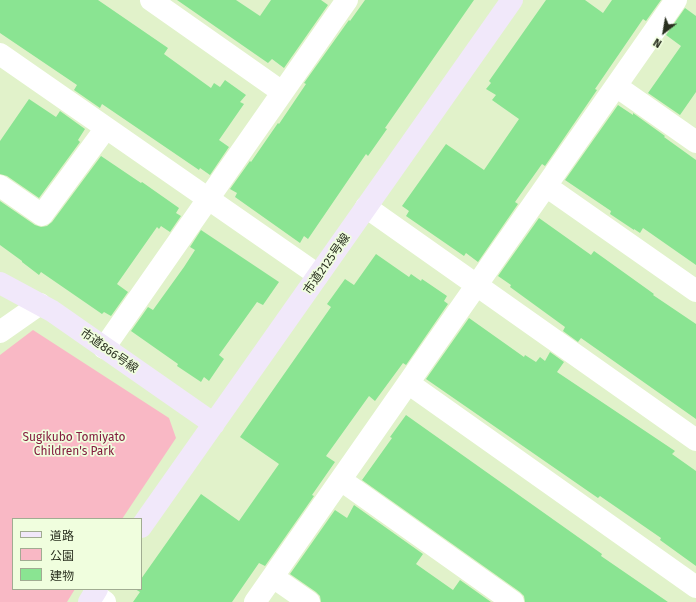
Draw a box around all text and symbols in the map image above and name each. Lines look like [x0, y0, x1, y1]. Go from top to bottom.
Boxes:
north arrow [644, 12, 684, 52]
text: N [651, 35, 664, 50]
street label: 市道2125号線 [301, 231, 353, 297]
street label: 市道866号線 [77, 326, 141, 376]
park label: Sugikubo Tomiyato Children's Park [22, 431, 126, 459]
legend [12, 518, 142, 590]
text: 道路 [50, 529, 74, 543]
text: 公園 [50, 549, 74, 563]
text: 建物 [50, 569, 74, 583]

